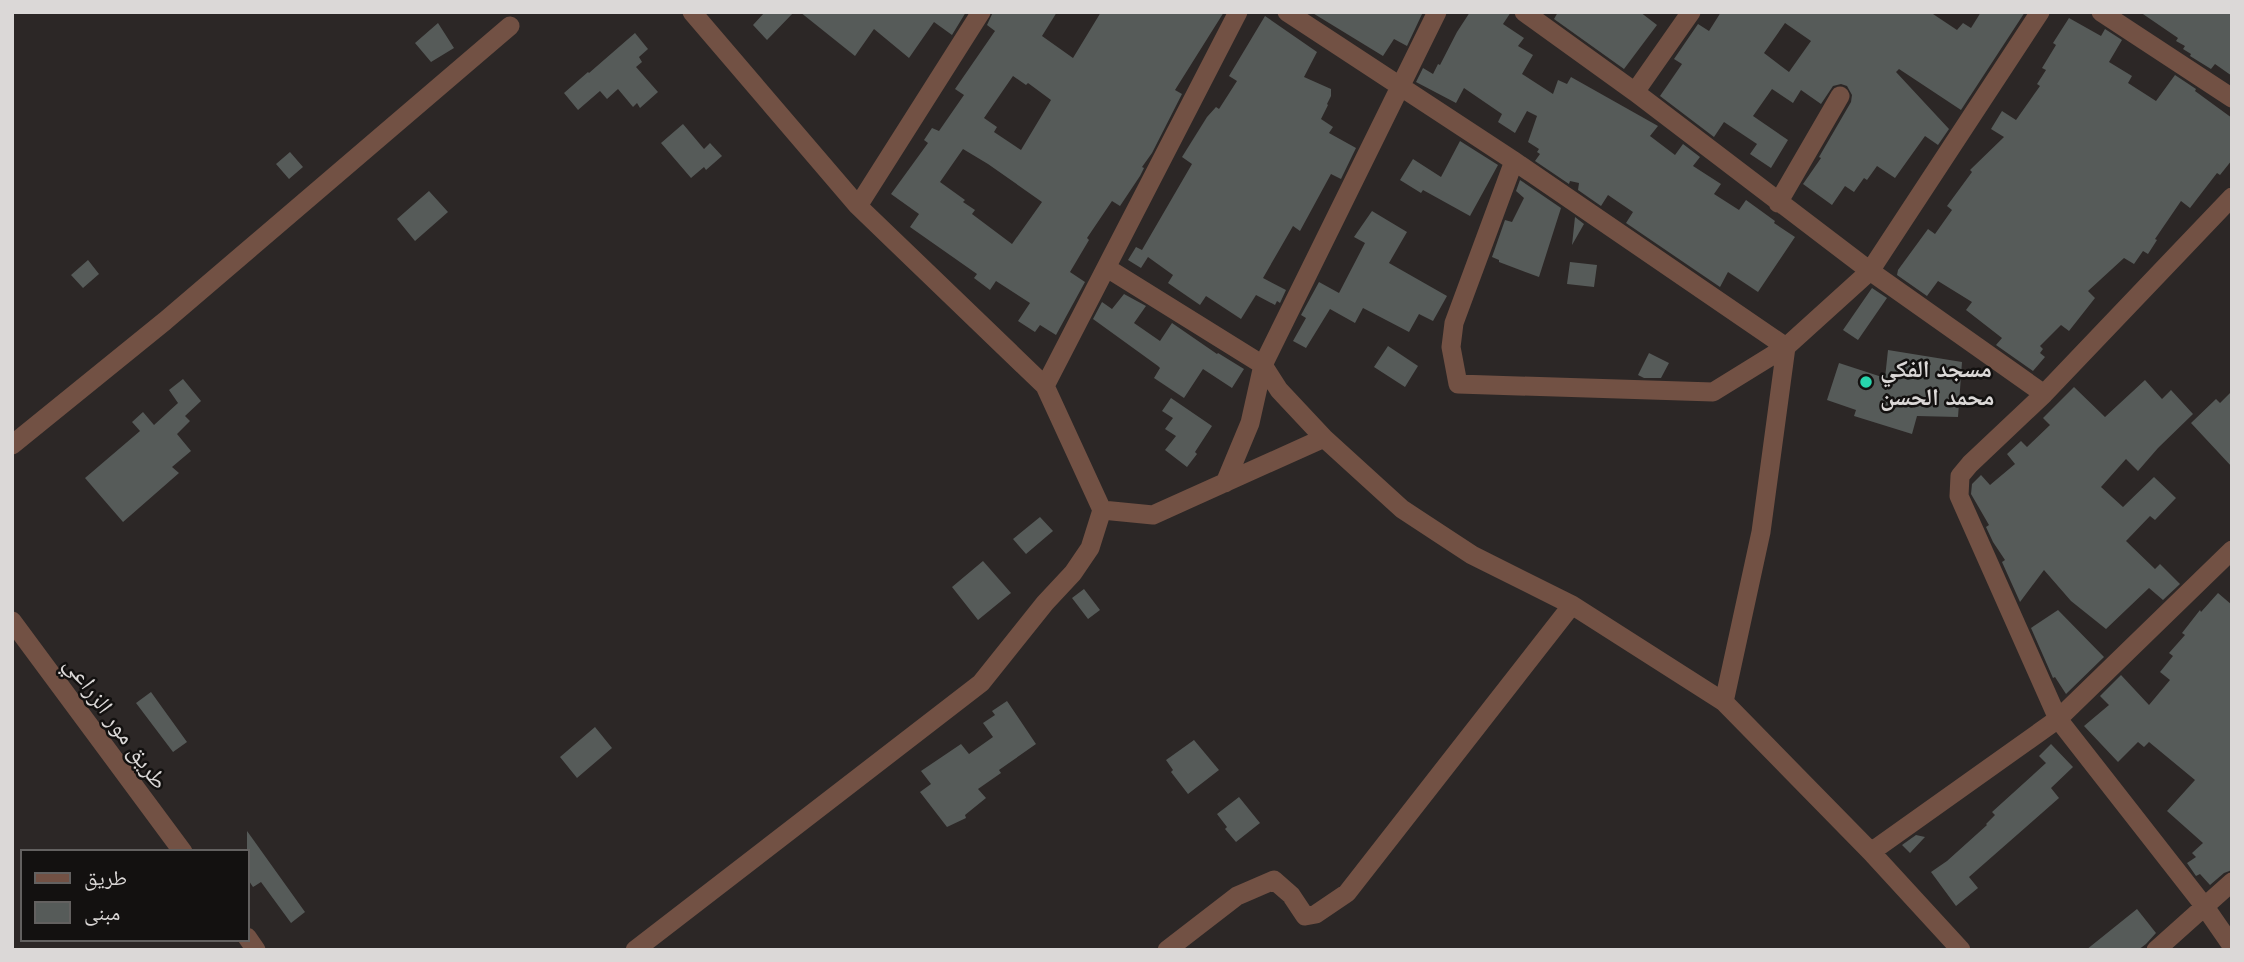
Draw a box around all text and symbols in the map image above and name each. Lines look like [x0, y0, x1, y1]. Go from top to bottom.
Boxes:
place label: مسجد الفكي محمد الحسن [1880, 353, 1994, 411]
marker: مسجد الفكي محمد الحسن [1858, 374, 1874, 390]
street label: طريق مور الزراعي [54, 649, 176, 798]
legend [21, 850, 248, 941]
text: طريق [84, 864, 127, 891]
text: مبنى [84, 899, 120, 926]

